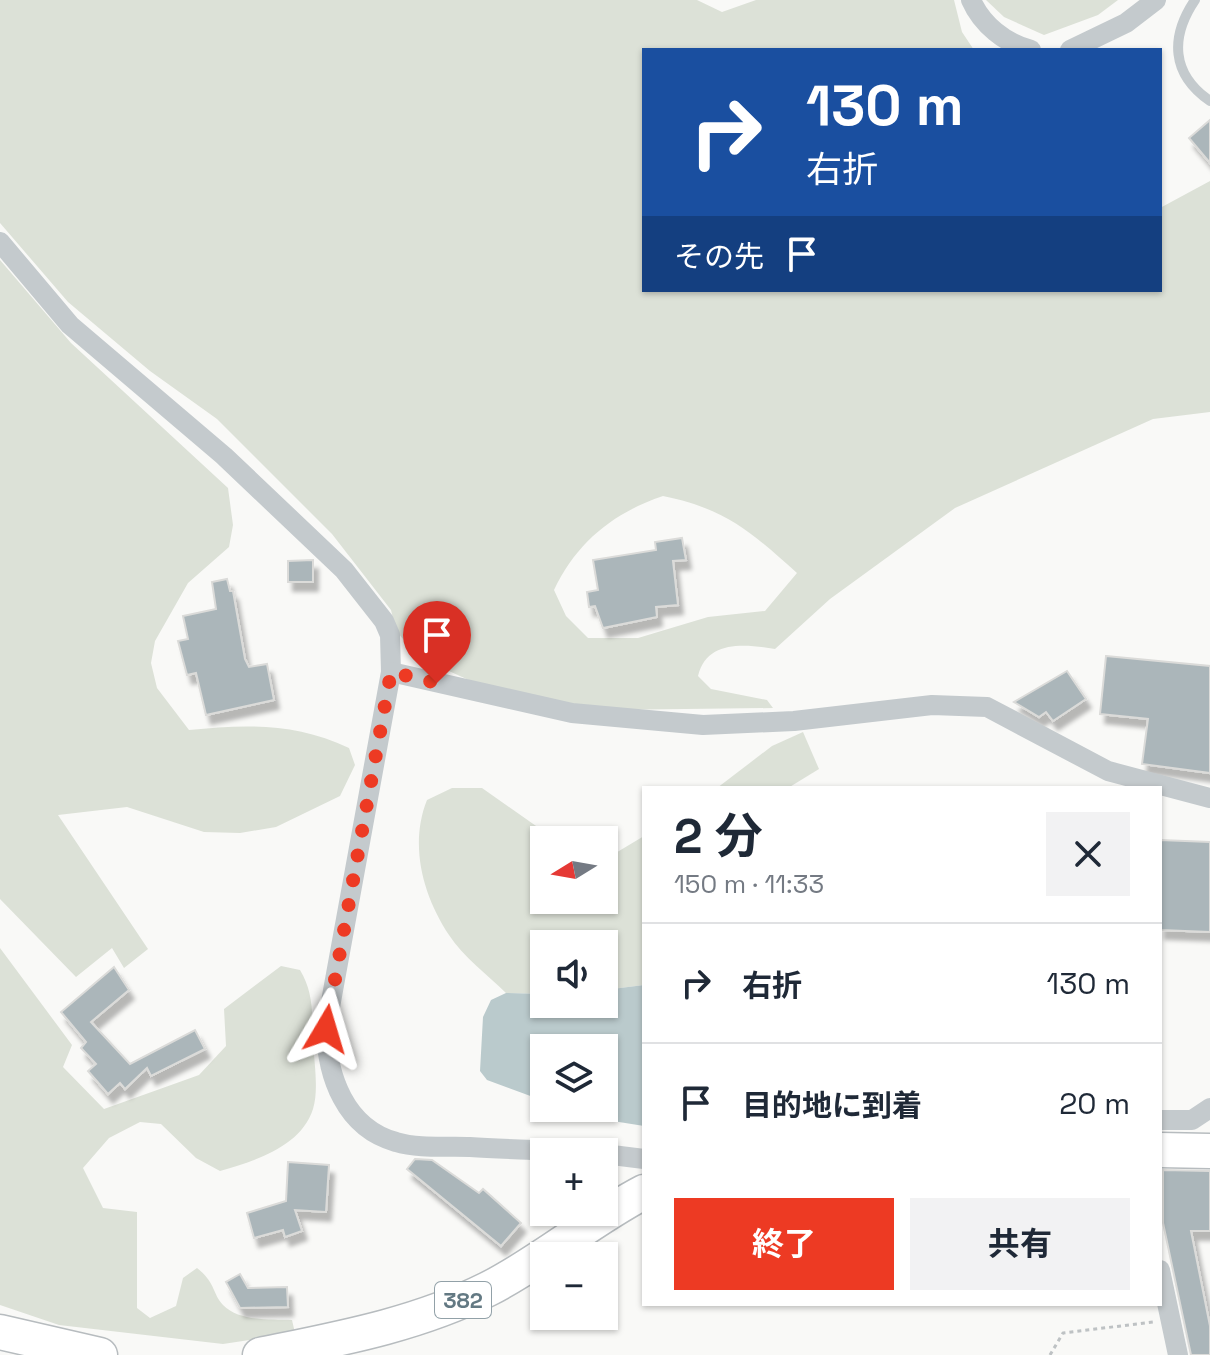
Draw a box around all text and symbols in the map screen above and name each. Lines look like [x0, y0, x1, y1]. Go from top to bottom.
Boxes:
text: 130 m [806, 70, 964, 141]
icon: right [674, 80, 778, 184]
text: 右折 [806, 147, 878, 193]
icon: arrive [780, 232, 824, 276]
text: その先 [674, 237, 764, 276]
pin [403, 601, 471, 683]
icon: arrive [415, 613, 459, 657]
text: 2 分 [674, 806, 763, 867]
button: close [1046, 812, 1130, 896]
north arrow [530, 826, 618, 914]
map controls [530, 826, 618, 1330]
text: 150 m · 11:33 [674, 867, 824, 901]
button: sound [530, 930, 618, 1018]
icon: right [674, 961, 718, 1005]
text: 130 m [1047, 964, 1130, 1003]
text: 右折 [742, 966, 802, 1005]
position arrow [284, 987, 368, 1071]
button: layers [530, 1034, 618, 1122]
icon: arrive [674, 1081, 718, 1125]
text: 20 m [1059, 1084, 1130, 1123]
text: 目的地に到着 [742, 1086, 922, 1125]
button: + [530, 1138, 618, 1226]
button: 終了 [674, 1198, 894, 1290]
button: 共有 [910, 1198, 1130, 1290]
button: − [530, 1242, 618, 1330]
road number: 382 [435, 1282, 491, 1318]

